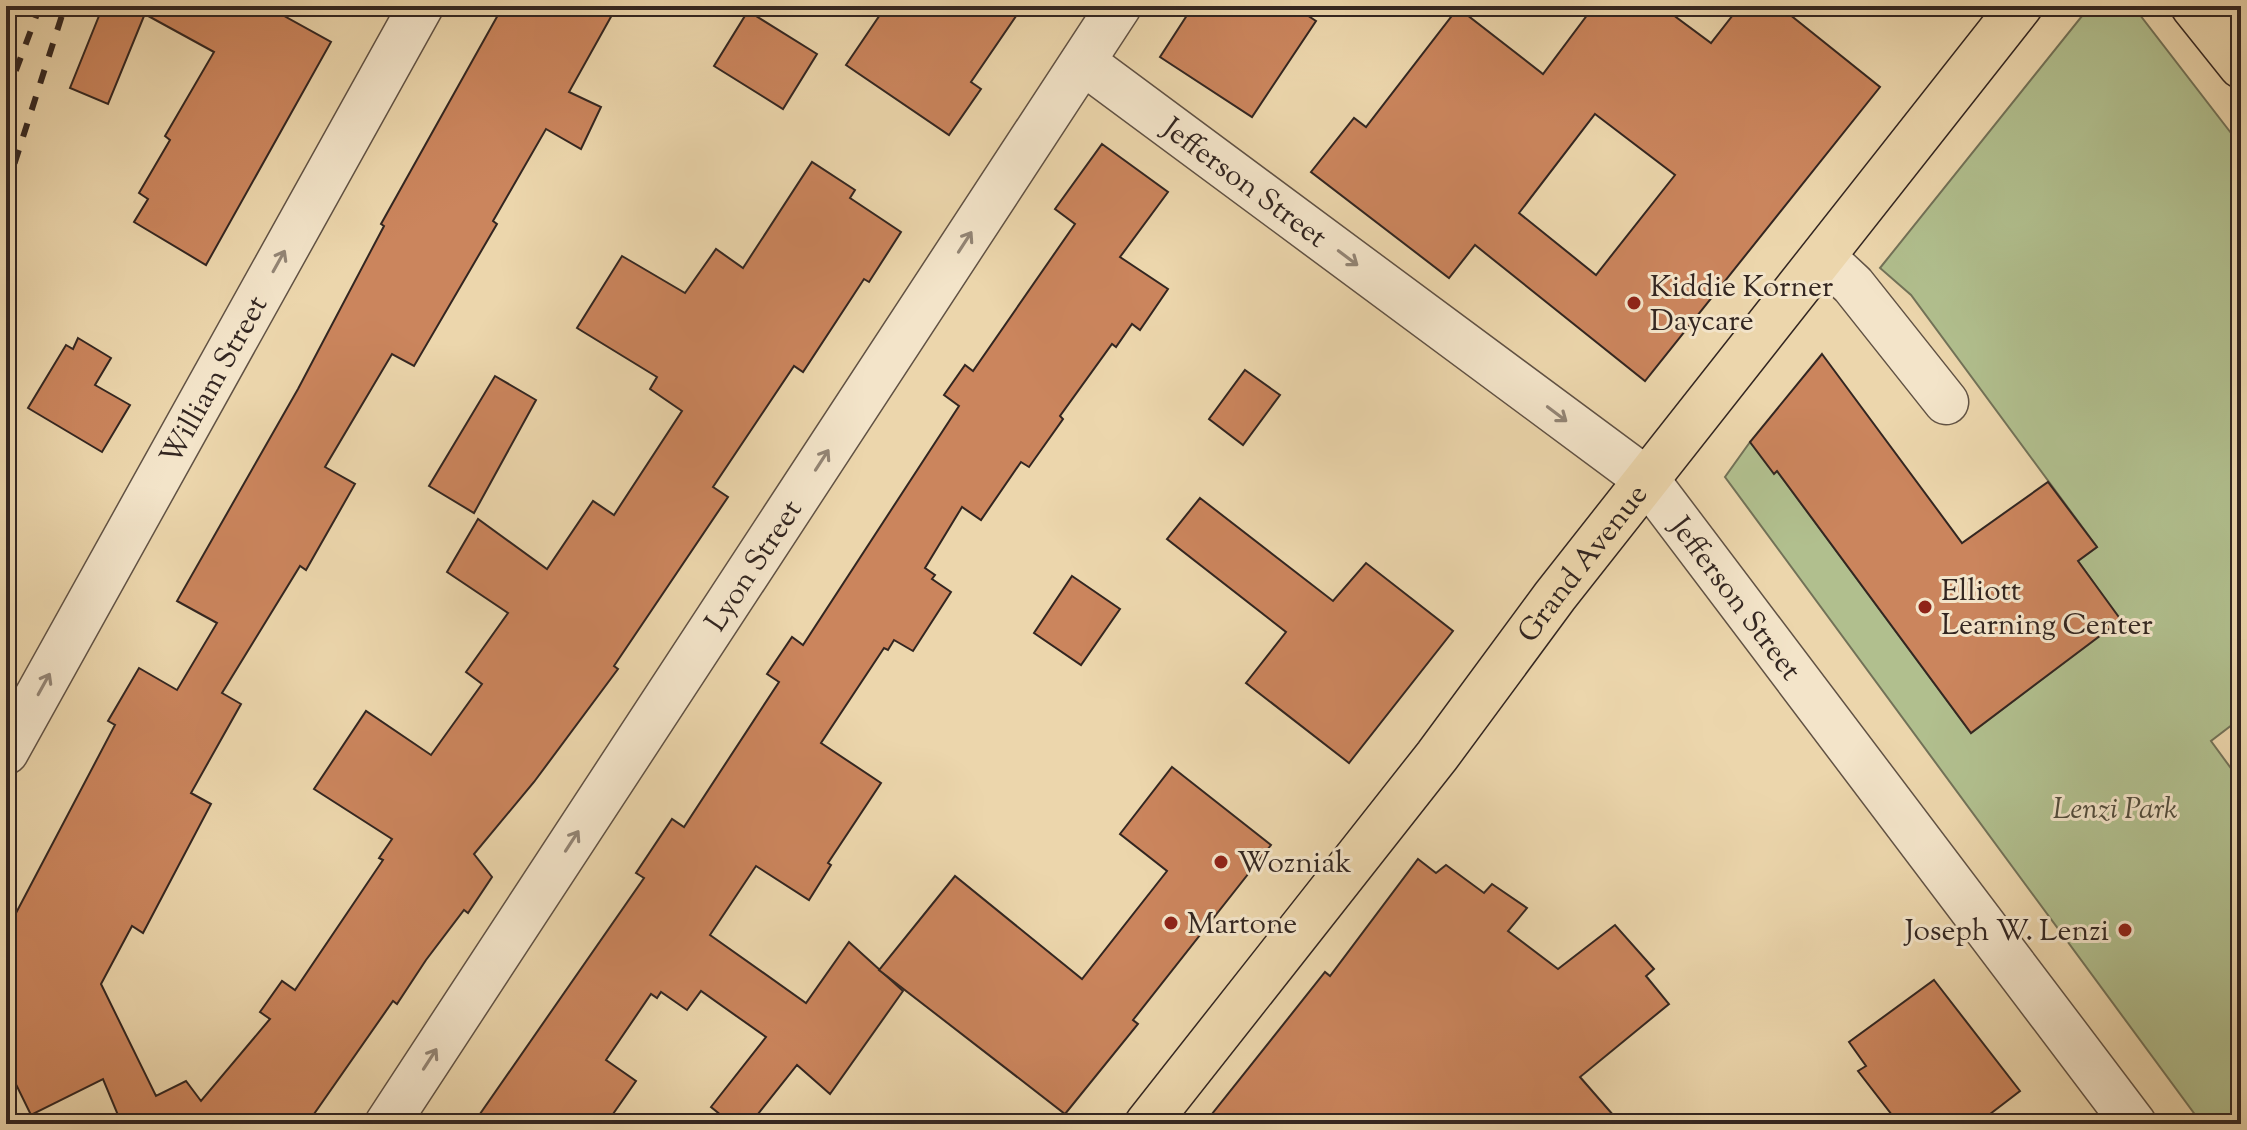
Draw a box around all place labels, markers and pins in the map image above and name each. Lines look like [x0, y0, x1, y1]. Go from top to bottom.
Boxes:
place label: Kiddie Korner Daycare [1650, 267, 1833, 344]
marker: Kiddie Korner Daycare [1625, 294, 1643, 312]
place label: Elliott Learning Center [1941, 571, 2153, 648]
marker: Elliott Learning Center [1916, 598, 1934, 616]
place label: Wozniak [1237, 843, 1352, 886]
marker: Wozniak [1212, 853, 1230, 871]
place label: Martone [1187, 904, 1297, 947]
place label: Joseph W. Lenzi [1903, 911, 2109, 954]
marker: Martone [1162, 914, 1180, 932]
marker: Joseph W. Lenzi [2116, 921, 2134, 939]

